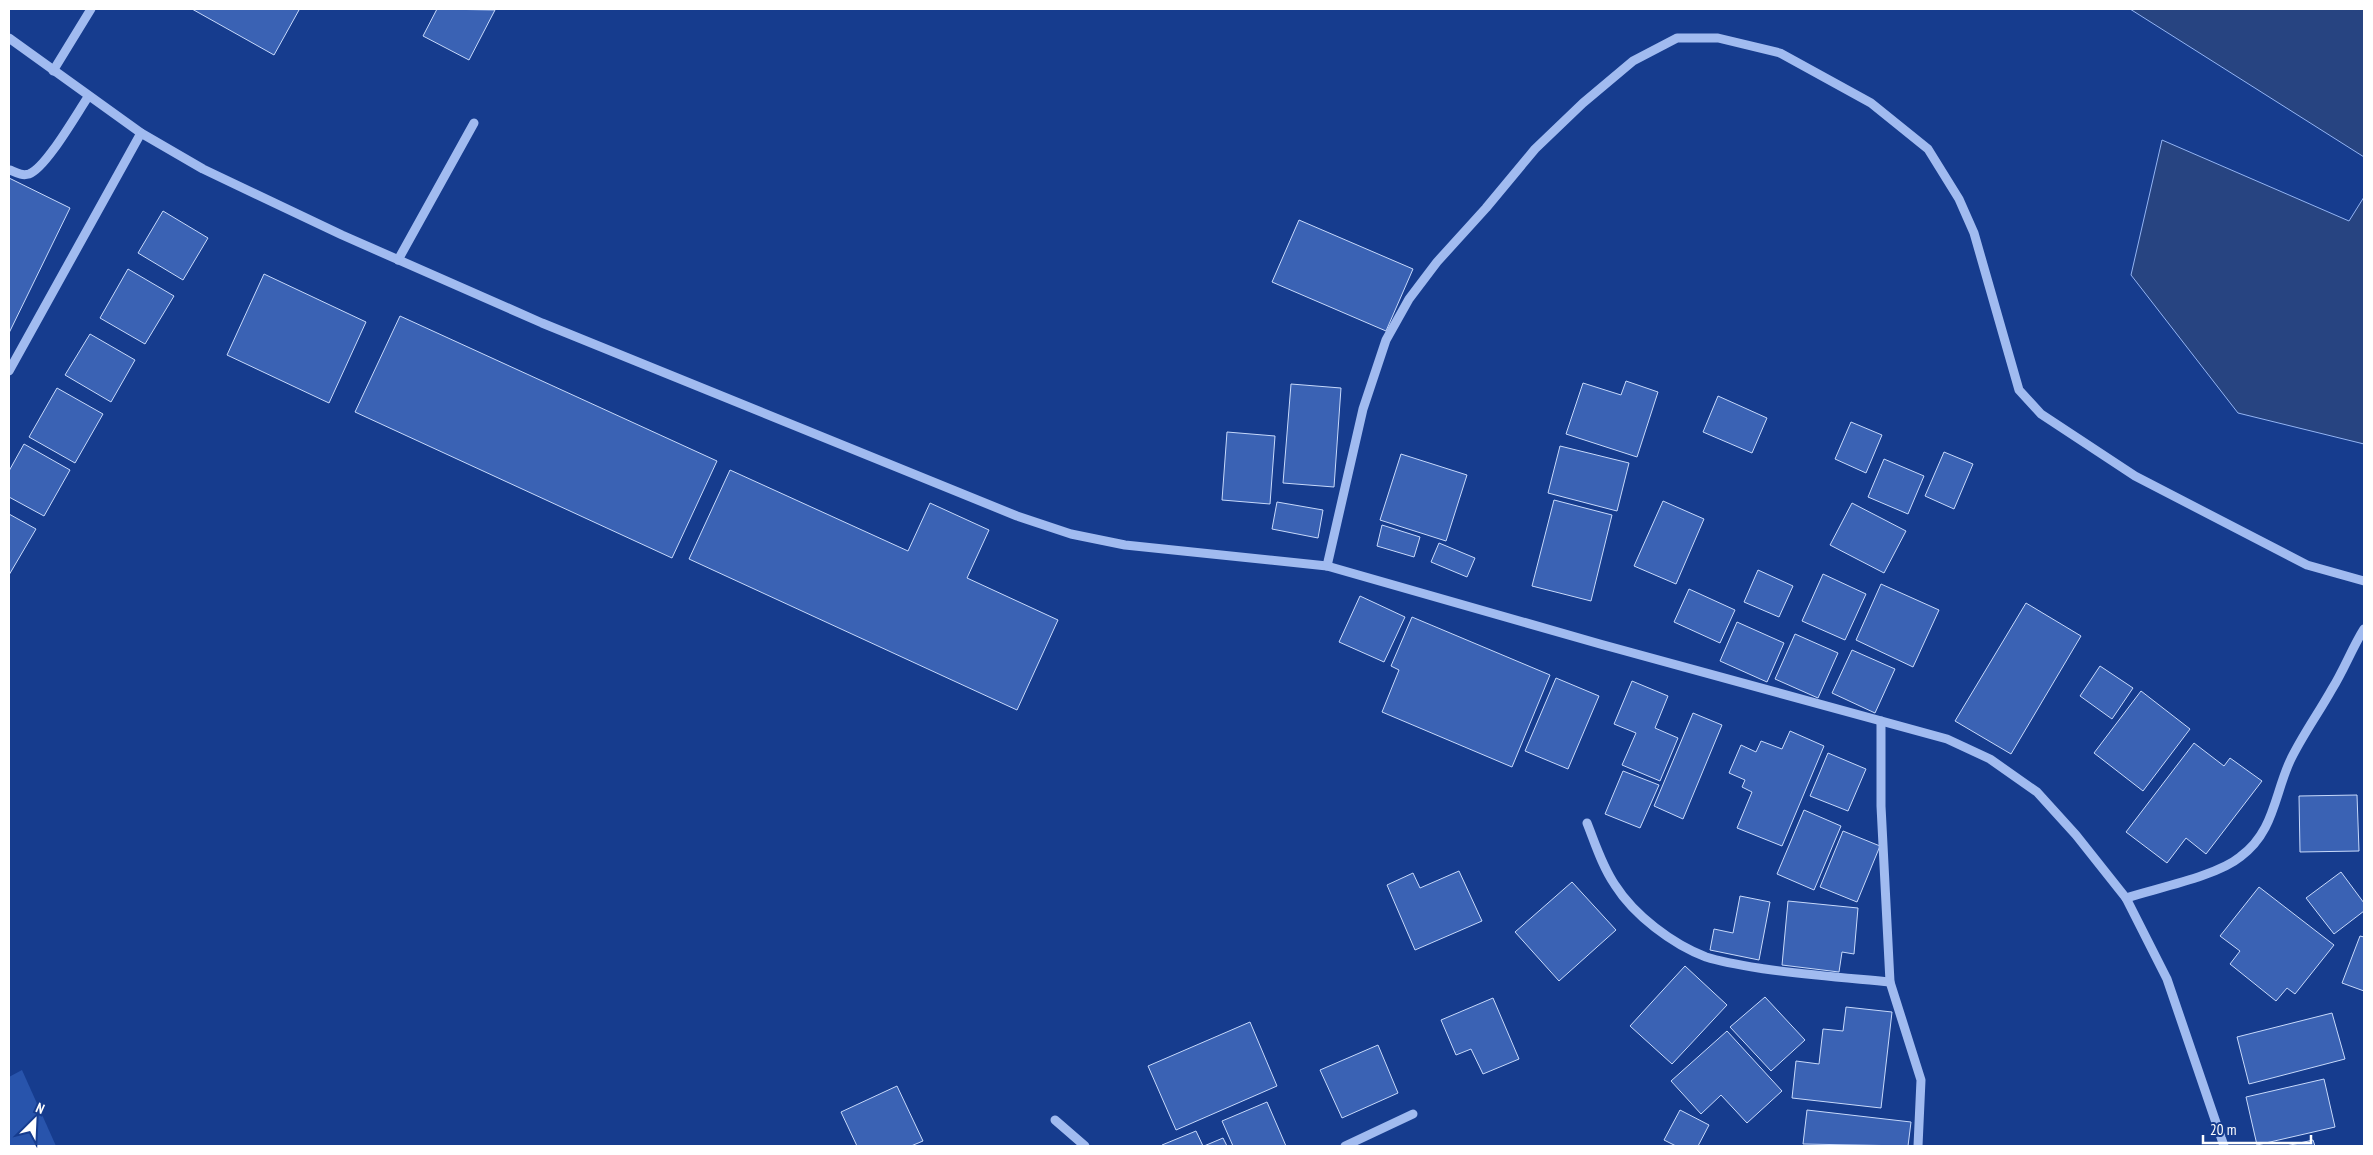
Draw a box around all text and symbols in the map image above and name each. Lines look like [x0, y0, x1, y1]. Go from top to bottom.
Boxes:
north arrow [10, 1095, 60, 1145]
text: N [33, 1098, 47, 1118]
scale bar [2203, 1112, 2310, 1144]
text: 20 m [2210, 1120, 2236, 1139]

